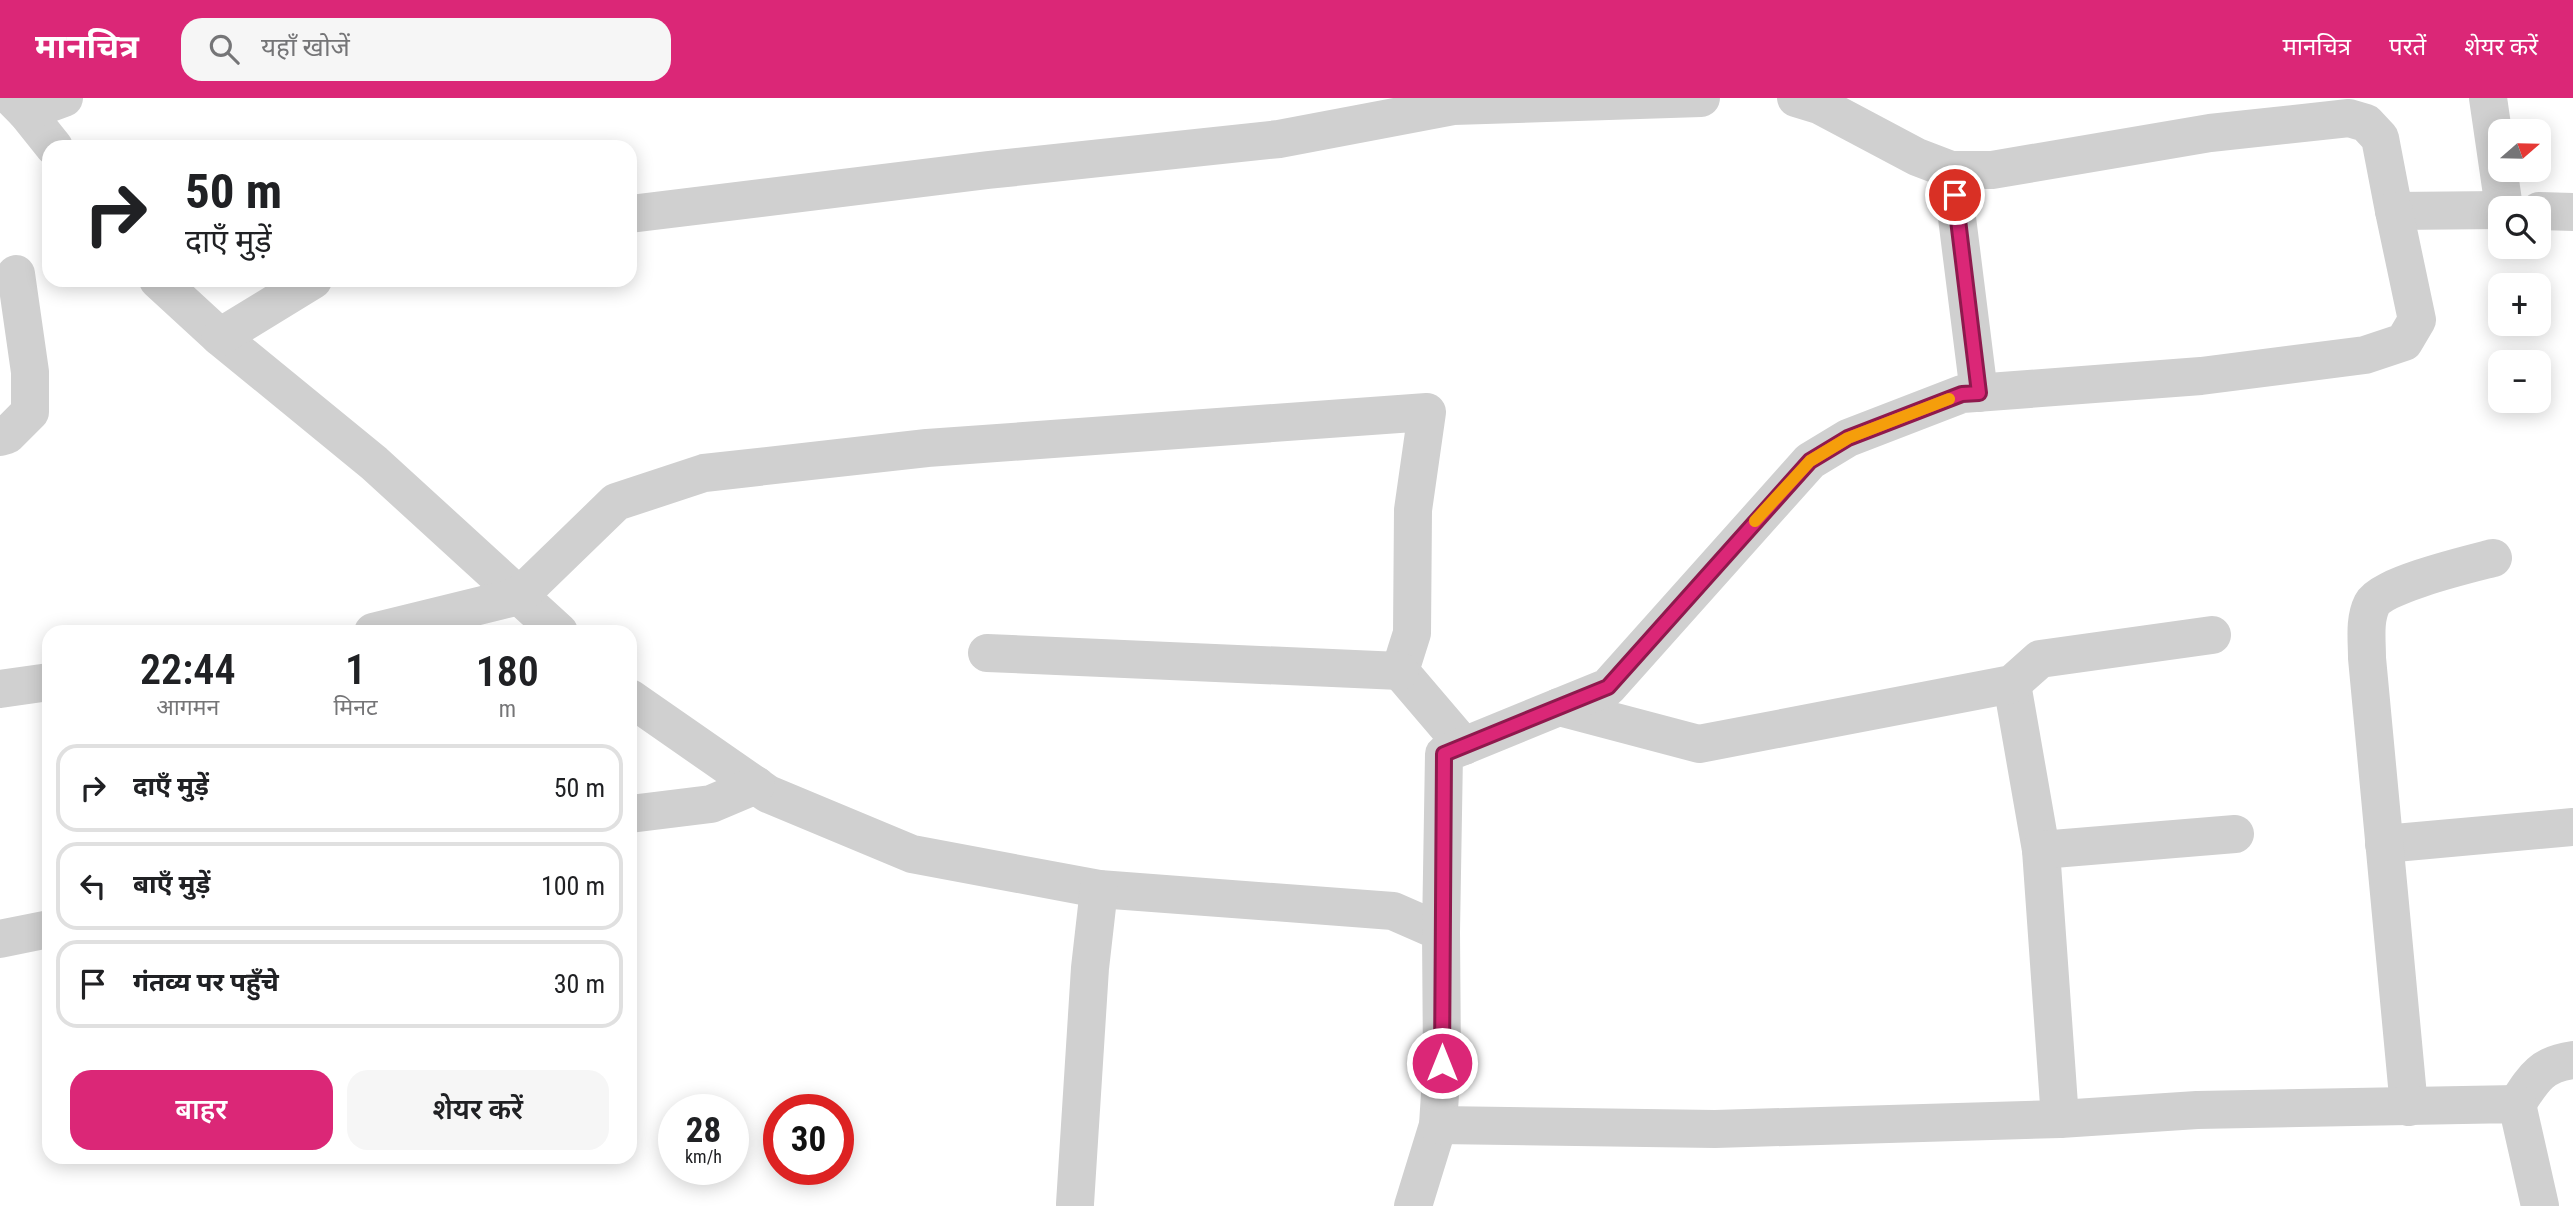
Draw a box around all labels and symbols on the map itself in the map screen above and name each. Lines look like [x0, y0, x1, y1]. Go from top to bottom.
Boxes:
north arrow [2488, 119, 2552, 182]
pin [1925, 165, 1985, 225]
position arrow [1405, 1026, 1479, 1100]
speed limit sign: 30 [763, 1094, 854, 1185]

